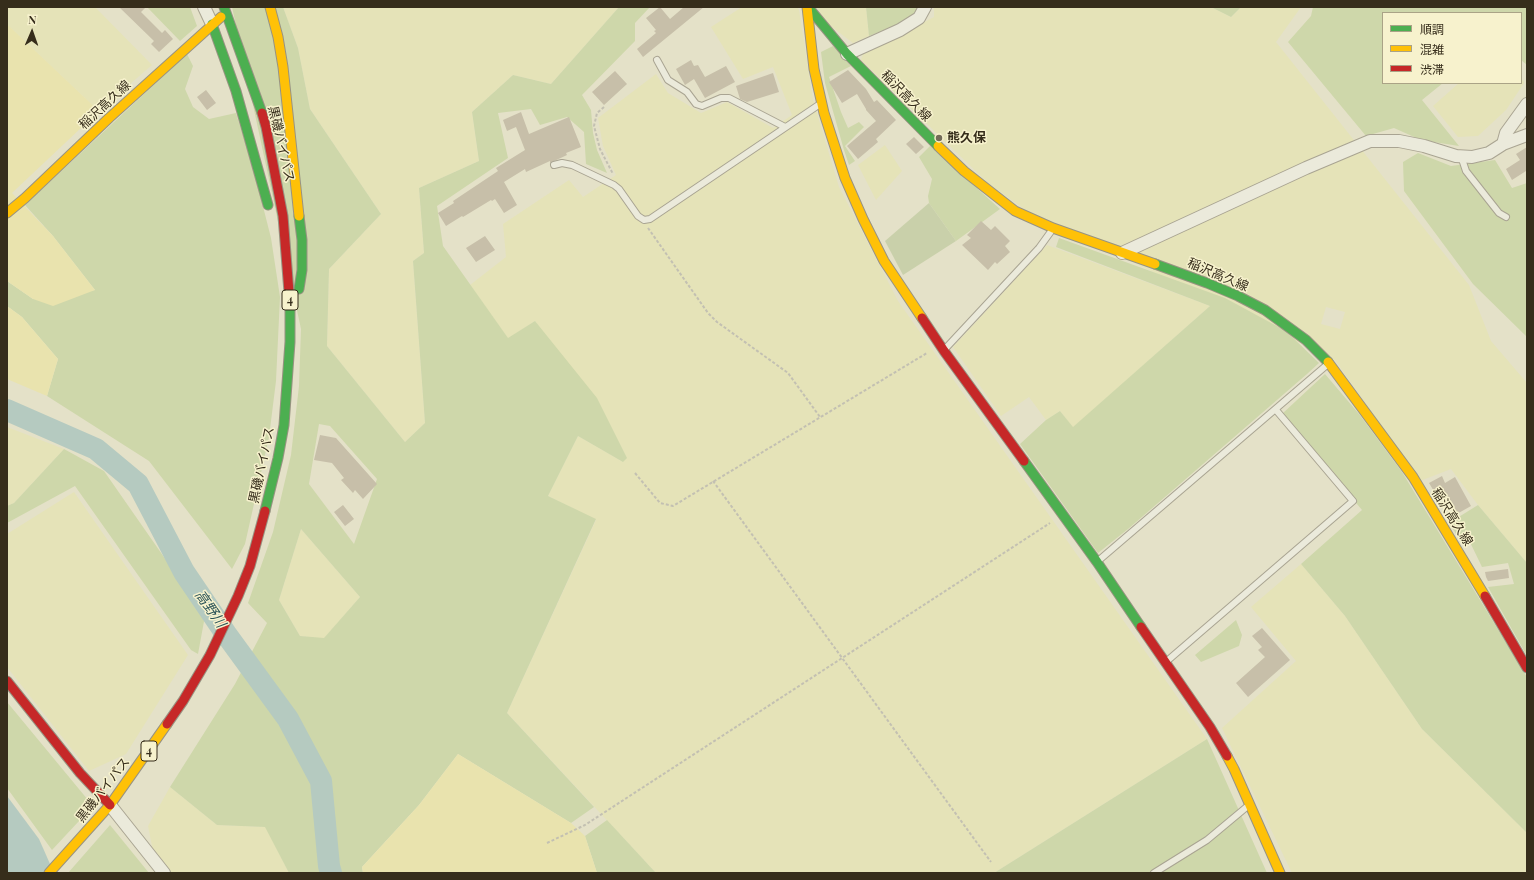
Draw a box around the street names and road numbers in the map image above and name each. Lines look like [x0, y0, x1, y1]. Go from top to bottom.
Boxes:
street label: 稲沢高久線 [878, 67, 934, 125]
street label: 稲沢高久線 [76, 77, 134, 133]
street label: 黒磯バイパス [265, 104, 297, 184]
street label: 稲沢高久線 [1185, 255, 1251, 295]
road number: 4 [282, 290, 298, 310]
street label: 黒磯バイパス [246, 425, 278, 505]
street label: 稲沢高久線 [1428, 485, 1476, 549]
road number: 4 [141, 741, 157, 761]
street label: 黒磯バイパス [73, 754, 133, 826]

